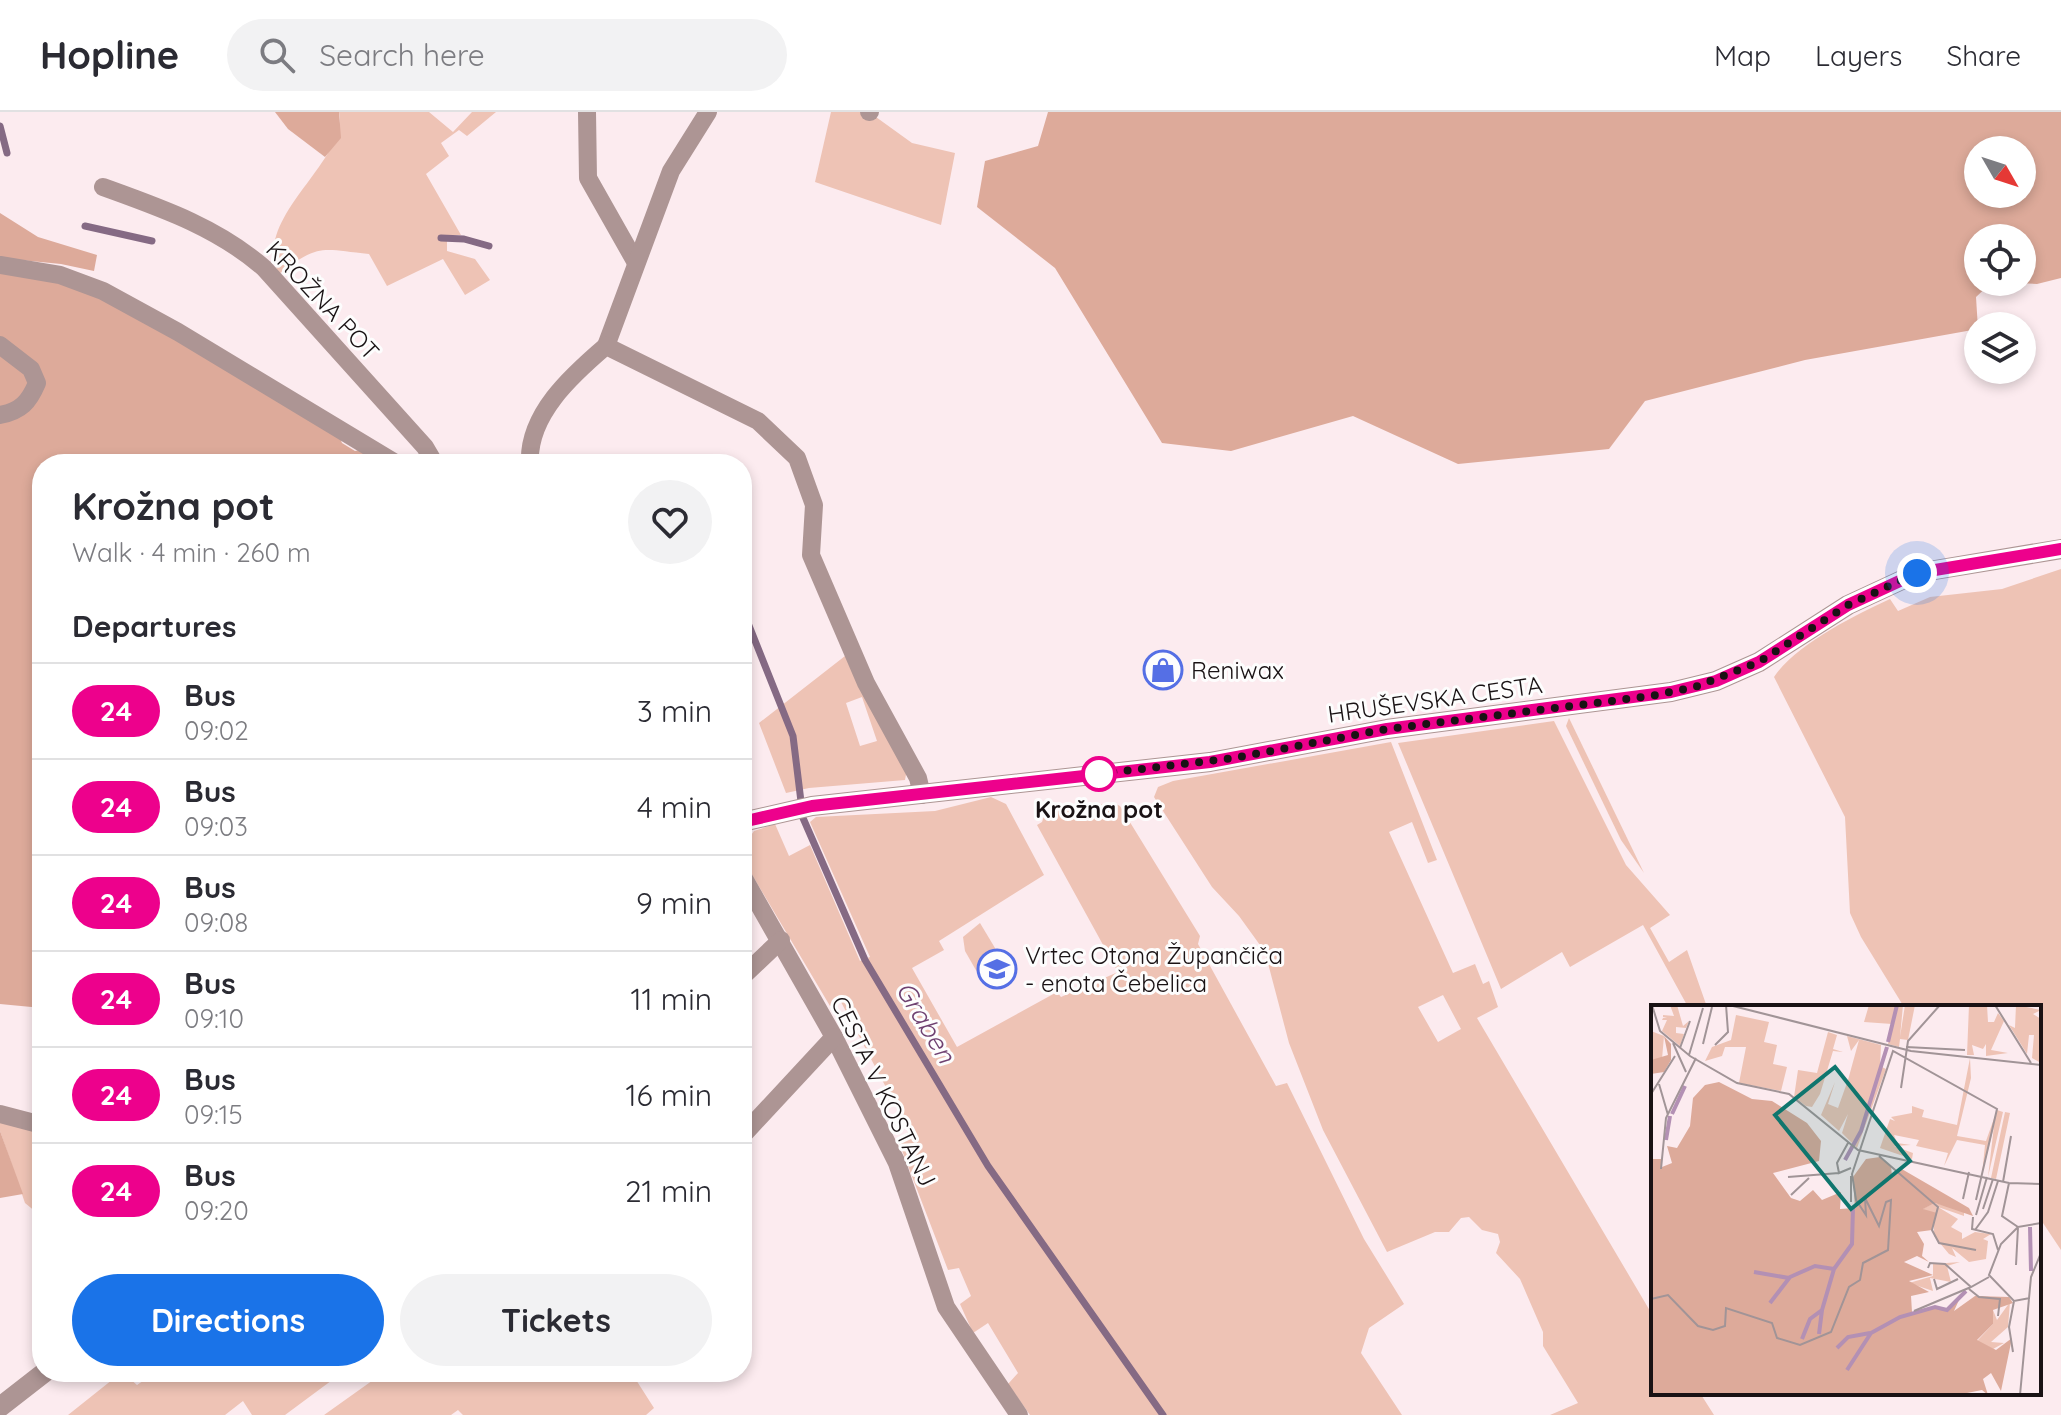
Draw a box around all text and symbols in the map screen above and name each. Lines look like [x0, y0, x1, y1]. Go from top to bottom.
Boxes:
search box [227, 19, 787, 91]
text: Hopline [40, 31, 179, 79]
icon: search [255, 33, 299, 77]
text: Search here [319, 36, 485, 74]
text: Map [1714, 38, 1771, 73]
text: Layers [1815, 38, 1902, 73]
text: Share [1946, 38, 2021, 73]
north arrow [1964, 136, 2036, 208]
map controls [1964, 136, 2036, 384]
button: locate [1964, 224, 2036, 296]
street label: KROŽNA POT [260, 234, 386, 366]
button: layers [1964, 312, 2036, 384]
button: heart [628, 480, 712, 564]
text: Krožna pot [72, 482, 275, 530]
text: Walk · 4 min · 260 m [72, 536, 311, 569]
your location [1897, 553, 1937, 593]
text: Departures [72, 607, 237, 645]
shop icon: Reniwax [1142, 649, 1184, 691]
place label: Reniwax [1191, 655, 1284, 685]
street label: HRUŠEVSKA CESTA [1326, 669, 1544, 729]
text: Bus [184, 676, 236, 714]
text: 3 min [637, 692, 712, 730]
text: 24 [100, 693, 132, 728]
text: 09:02 [184, 714, 249, 747]
marker: Krožna pot [1082, 757, 1116, 791]
text: Bus [184, 772, 236, 810]
text: 4 min [637, 788, 712, 826]
text: 24 [100, 789, 132, 824]
place label: Krožna pot [1035, 794, 1163, 824]
text: 09:03 [184, 810, 248, 843]
text: Bus [184, 868, 236, 906]
text: 9 min [636, 884, 712, 922]
text: 24 [100, 885, 132, 920]
text: 09:08 [184, 906, 248, 939]
place label: Vrtec Otona Župančiča - enota Čebelica [1025, 940, 1283, 998]
school or university icon: Vrtec Otona Župančiča - enota Čebelica [976, 948, 1018, 990]
text: Bus [184, 964, 236, 1002]
water label: Graben [889, 975, 964, 1069]
text: 11 min [630, 980, 712, 1018]
text: 24 [100, 981, 132, 1016]
street label: CESTA V KOSTANJ [825, 991, 943, 1191]
text: 09:10 [184, 1002, 244, 1035]
inset map [1651, 1005, 2041, 1395]
text: Bus [184, 1060, 236, 1098]
text: 16 min [625, 1076, 712, 1114]
text: 24 [100, 1077, 132, 1112]
text: 09:15 [184, 1098, 243, 1131]
text: Bus [184, 1156, 236, 1194]
text: 21 min [625, 1172, 712, 1210]
text: 24 [100, 1173, 132, 1208]
text: 09:20 [184, 1194, 249, 1227]
button: Directions [72, 1274, 384, 1366]
button: Tickets [400, 1274, 712, 1366]

